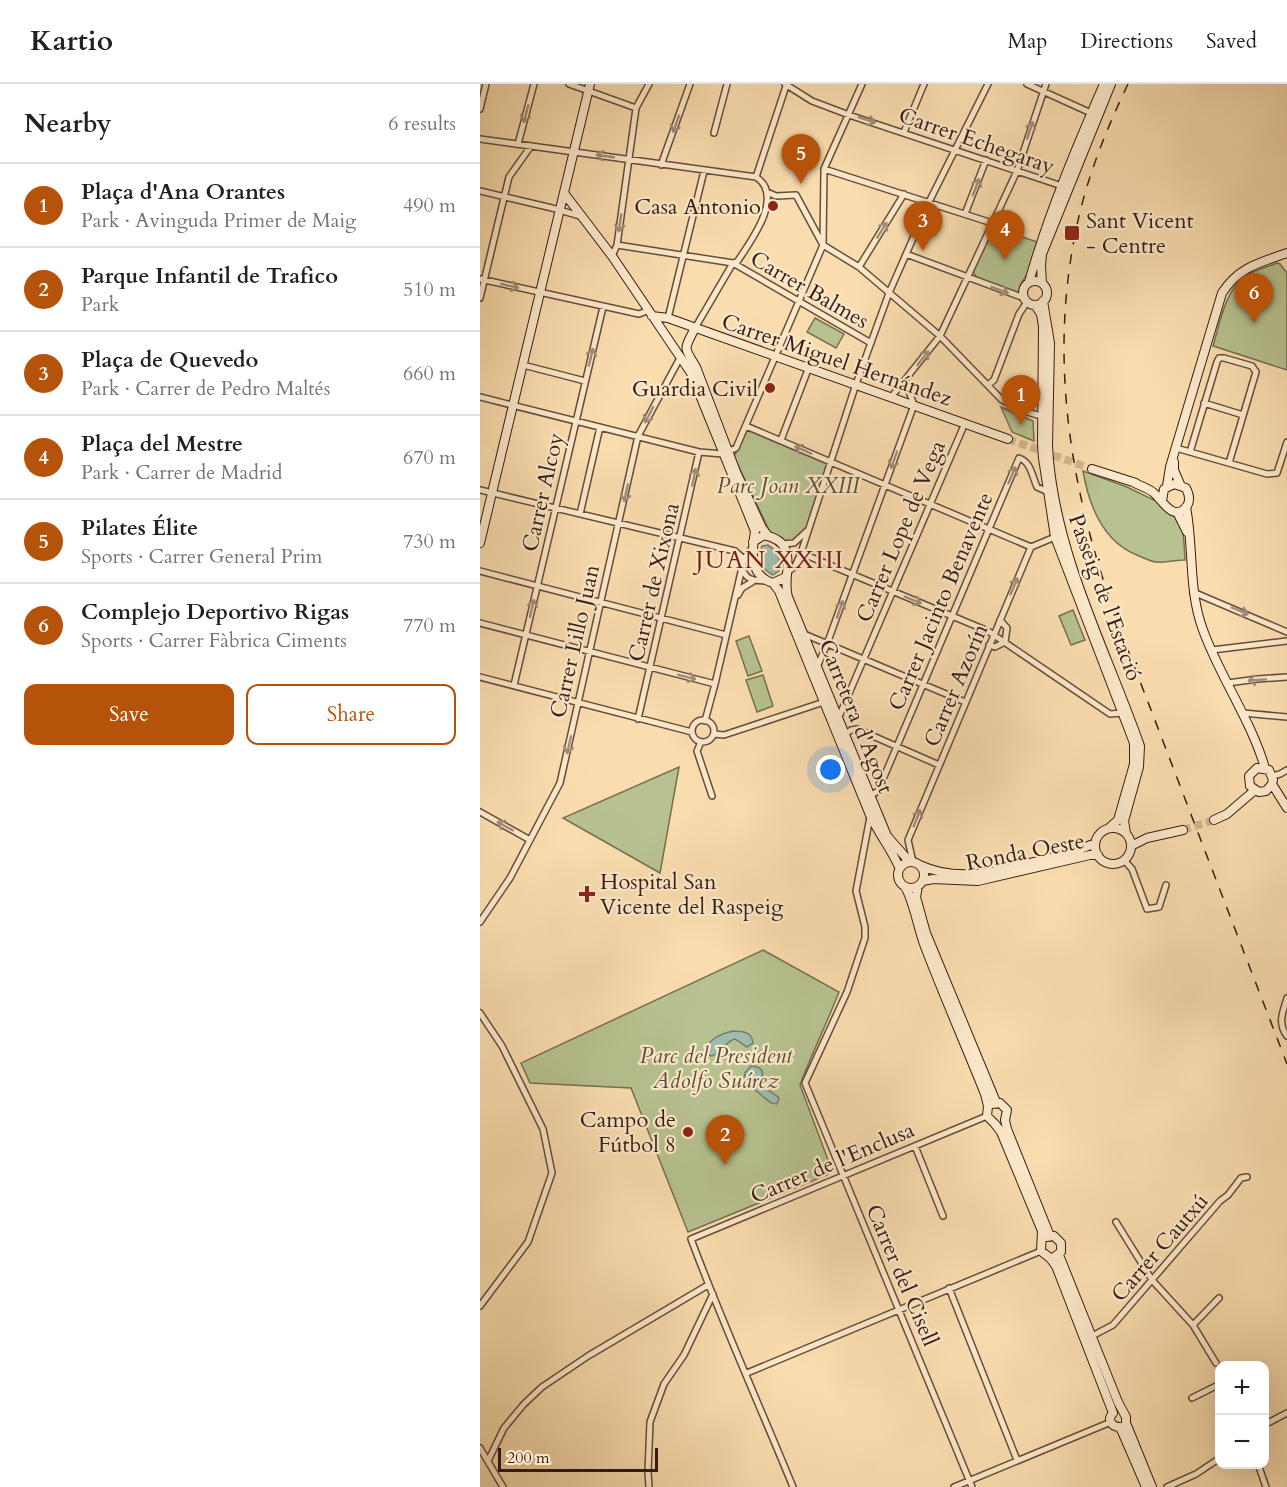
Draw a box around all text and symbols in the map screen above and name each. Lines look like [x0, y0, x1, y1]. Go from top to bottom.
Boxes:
text: Kartio [30, 22, 113, 60]
text: Map [1007, 27, 1047, 56]
text: Directions [1080, 27, 1173, 56]
text: Saved [1206, 27, 1257, 56]
street label: Carrer Echegaray [895, 100, 1059, 182]
one-way arrow [520, 104, 531, 123]
text: Nearby [24, 106, 112, 141]
text: 6 results [388, 110, 456, 137]
one-way arrow [669, 114, 680, 133]
one-way arrow [857, 116, 876, 127]
one-way arrow [1025, 121, 1036, 140]
pin: 5 [782, 135, 820, 184]
one-way arrow [596, 151, 615, 162]
text: Plaça d'Ana Orantes [81, 177, 285, 207]
one-way arrow [971, 178, 982, 197]
text: 1 [38, 192, 49, 219]
text: 490 m [403, 192, 456, 219]
place label: Casa Antonio [634, 192, 761, 222]
marker: Casa Antonio [766, 199, 780, 213]
pin: 3 [904, 202, 942, 251]
place label: Sant Vicent - Centre [1086, 206, 1194, 261]
text: Park · Avinguda Primer de Maig [81, 207, 356, 234]
pin: 4 [986, 210, 1024, 260]
one-way arrow [614, 213, 625, 232]
one-way arrow [876, 222, 888, 239]
marker: Sant Vicent - Centre [1063, 224, 1081, 242]
street label: Carrer Balmes [745, 244, 874, 336]
text: Parque Infantil de Trafico [81, 261, 338, 291]
pin: 6 [1234, 274, 1274, 323]
text: 2 [38, 276, 49, 303]
text: 510 m [403, 276, 456, 303]
one-way arrow [500, 280, 519, 292]
one-way arrow [990, 285, 1009, 296]
text: Park [81, 291, 119, 318]
street label: Carrer Miguel Hernández [718, 306, 956, 414]
text: Plaça de Quevedo [81, 345, 258, 375]
one-way arrow [586, 348, 597, 367]
one-way arrow [916, 350, 929, 366]
text: 3 [38, 360, 49, 387]
text: 660 m [403, 360, 456, 387]
place label: Guardia Civil [632, 374, 758, 404]
text: Park · Carrer de Pedro Maltés [81, 375, 330, 402]
pin: 1 [1002, 376, 1040, 425]
marker: Guardia Civil [763, 381, 777, 395]
one-way arrow [643, 406, 654, 424]
text: Plaça del Mestre [81, 429, 243, 459]
street label: Carrer Alcoy [515, 429, 571, 555]
street label: Carrer Lope de Vega [849, 435, 953, 627]
one-way arrow [795, 443, 813, 455]
text: 4 [38, 444, 49, 471]
text: 670 m [403, 444, 456, 471]
one-way arrow [887, 450, 898, 469]
text: Park · Carrer de Madrid [81, 459, 282, 486]
one-way arrow [1007, 466, 1018, 484]
one-way arrow [688, 468, 700, 487]
park label: Parc Joan XXIII [717, 471, 861, 501]
one-way arrow [620, 483, 631, 503]
street label: Carrer Jacinto Benavente [881, 488, 1000, 715]
street label: Carrer de Xixona [621, 499, 687, 665]
street label: Passeig de l'Estació [1061, 510, 1149, 685]
text: Pilates Élite [81, 513, 198, 543]
text: 5 [38, 528, 49, 555]
text: 730 m [403, 528, 456, 555]
text: Sports · Carrer General Prim [81, 543, 322, 570]
district label: JUAN XXIII [692, 544, 845, 577]
street label: Carrer Lillo Juan [543, 561, 607, 721]
one-way arrow [1009, 577, 1021, 595]
one-way arrow [904, 595, 922, 606]
text: Complejo Deportivo Rigas [81, 597, 349, 627]
one-way arrow [527, 599, 539, 618]
one-way arrow [835, 600, 846, 619]
one-way arrow [1231, 606, 1249, 618]
text: 6 [38, 612, 49, 639]
text: 770 m [403, 612, 456, 639]
street label: Carrer Azorín [917, 619, 995, 751]
text: Sports · Carrer Fàbrica Ciments [81, 627, 347, 654]
street label: Carretera d'Agost [812, 635, 901, 798]
one-way arrow [678, 672, 697, 684]
one-way arrow [1248, 674, 1268, 685]
button: Save [24, 684, 234, 745]
button: Share [246, 684, 456, 745]
one-way arrow [563, 735, 574, 754]
your location [816, 755, 845, 784]
one-way arrow [913, 809, 924, 827]
one-way arrow [497, 820, 514, 832]
street label: Ronda Oeste [963, 826, 1087, 878]
place label: Hospital San Vicente del Raspeig [600, 867, 784, 922]
marker: Hospital San Vicente del Raspeig [578, 885, 596, 903]
park label: Parc del President Adolfo Suárez [640, 1041, 793, 1096]
place label: Campo de Fútbol 8 [580, 1105, 676, 1160]
street label: Carrer de l'Enclusa [746, 1115, 919, 1211]
pin: 2 [706, 1116, 744, 1165]
marker: Campo de Fútbol 8 [681, 1125, 695, 1139]
street label: Carrer Cautxú [1104, 1187, 1215, 1308]
street label: Carrer del Cisell [859, 1200, 946, 1351]
map controls [1215, 1361, 1269, 1469]
button: + [1215, 1361, 1269, 1415]
button: − [1215, 1415, 1269, 1469]
scale bar [498, 1445, 658, 1472]
text: 200 m [507, 1447, 549, 1469]

